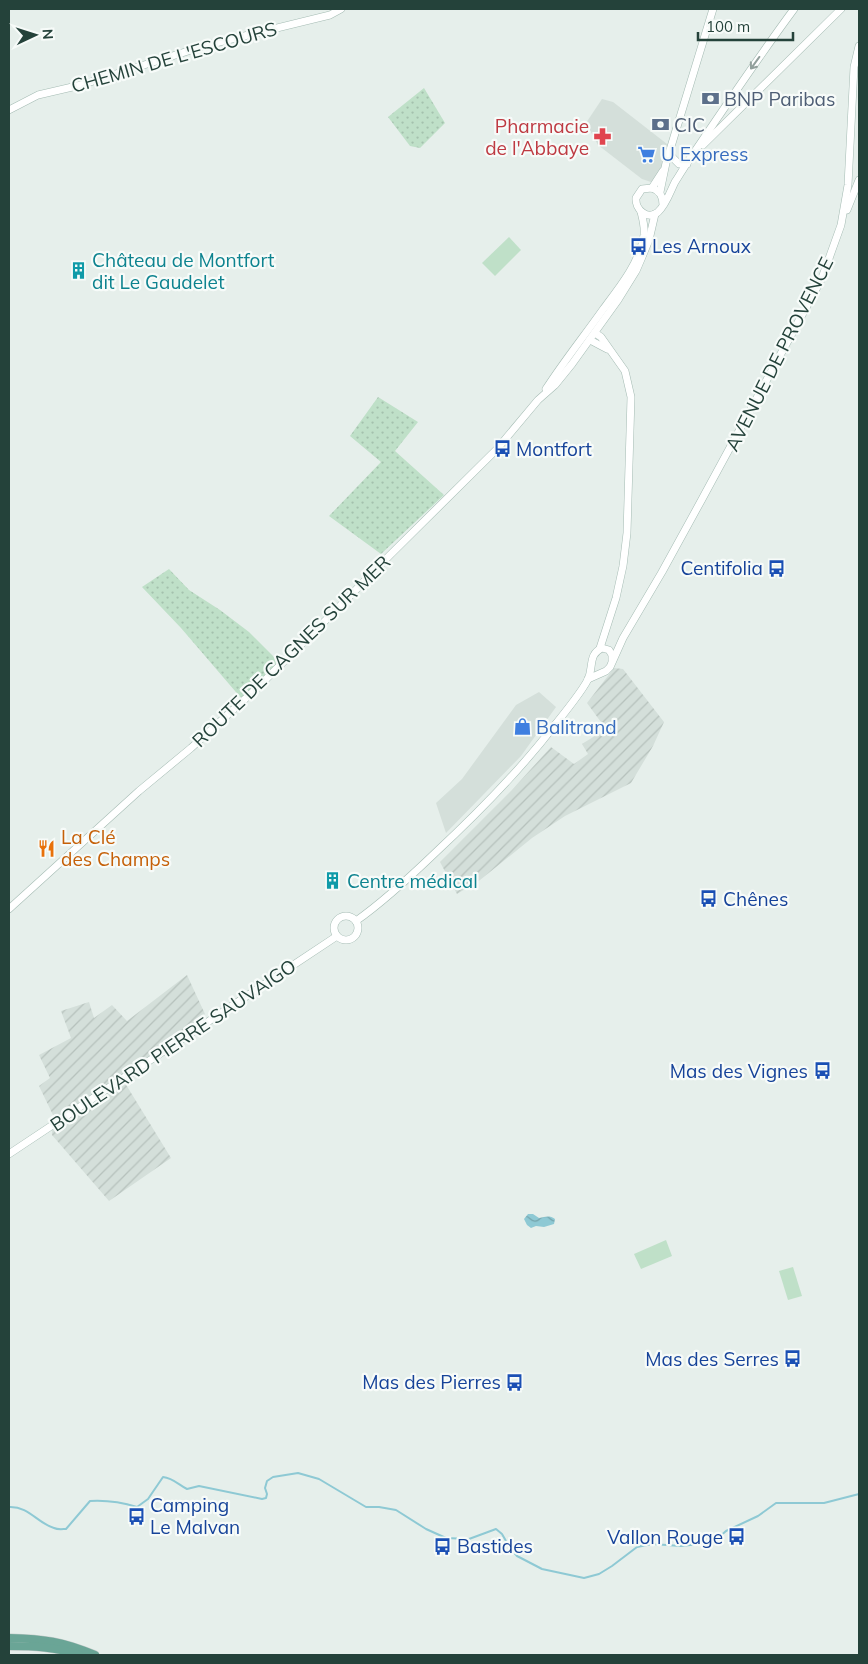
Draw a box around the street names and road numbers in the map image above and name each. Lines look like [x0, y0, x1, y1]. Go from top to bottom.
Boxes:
street label: CHEMIN DE L'ESCOURS [68, 16, 280, 98]
street label: AVENUE DE PROVENCE [720, 253, 838, 455]
street label: ROUTE DE CAGNES SUR MER [187, 550, 395, 752]
street label: BOULEVARD PIERRE SAUVAIGO [45, 954, 301, 1136]

